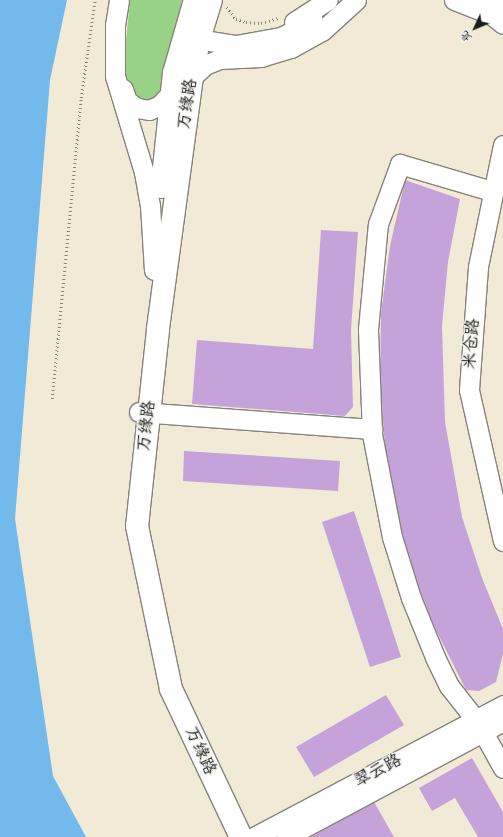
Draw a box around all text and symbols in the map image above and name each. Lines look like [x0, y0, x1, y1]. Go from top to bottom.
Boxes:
north arrow [455, 8, 495, 48]
text: 北 [457, 27, 476, 46]
street label: 万缘路 [174, 77, 202, 131]
street label: 米仓路 [460, 318, 484, 370]
street label: 万缘路 [134, 400, 160, 452]
street label: 万缘路 [180, 724, 220, 778]
street label: 翠云路 [351, 750, 405, 792]

